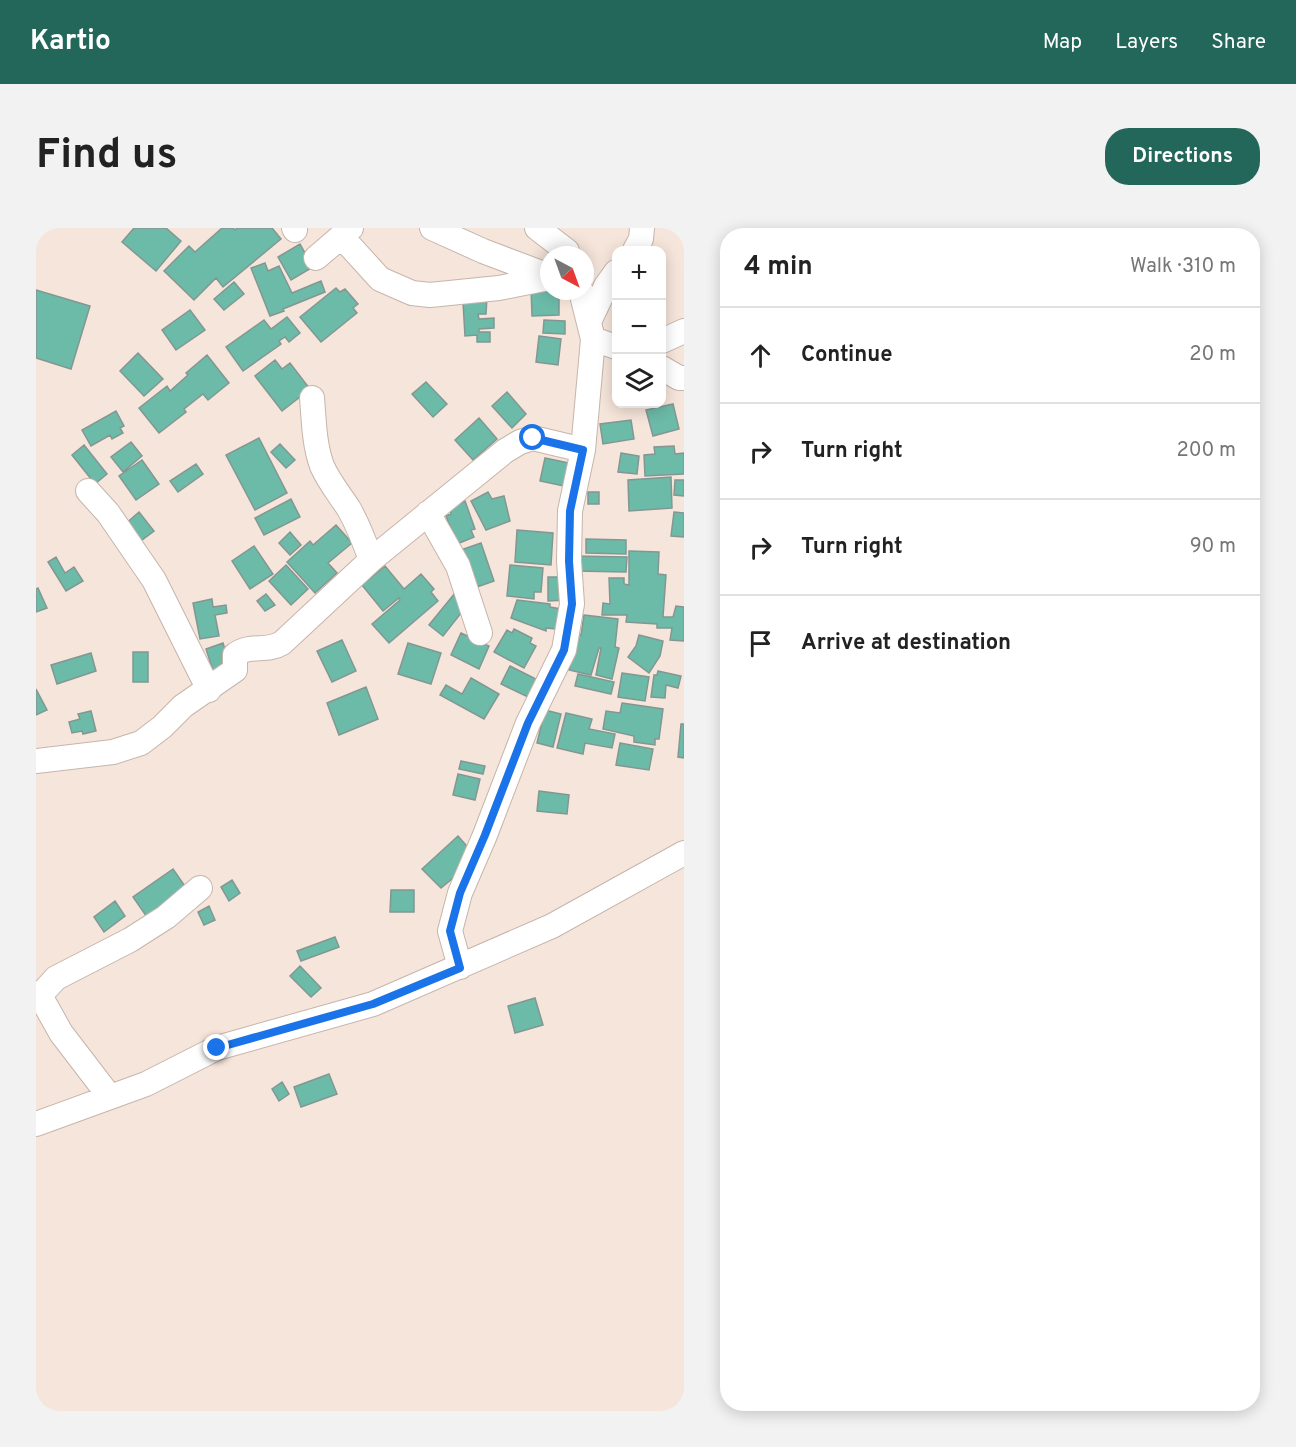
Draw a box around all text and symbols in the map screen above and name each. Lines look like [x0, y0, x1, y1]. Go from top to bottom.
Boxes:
text: Kartio [30, 24, 111, 60]
text: Map [1043, 29, 1082, 56]
text: Layers [1115, 29, 1178, 56]
text: Share [1211, 29, 1266, 56]
button: Directions [1105, 128, 1260, 185]
text: Find us [36, 130, 177, 183]
north arrow [540, 246, 594, 300]
map controls [612, 246, 666, 408]
button: + [612, 246, 666, 300]
text: 4 min [744, 251, 813, 284]
text: Walk · 310 m [1130, 254, 1236, 280]
button: − [612, 300, 666, 354]
icon: ahead [744, 339, 777, 372]
text: Continue [801, 342, 892, 369]
text: 20 m [1189, 342, 1236, 368]
button: layers [612, 354, 666, 408]
route start [519, 424, 545, 450]
icon: right [744, 435, 777, 468]
text: Turn right [801, 438, 903, 465]
text: 200 m [1177, 438, 1236, 464]
icon: right [744, 531, 777, 564]
text: Turn right [801, 534, 903, 561]
text: 90 m [1190, 534, 1236, 560]
icon: arrive [744, 627, 777, 660]
text: Arrive at destination [801, 630, 1011, 657]
route end [203, 1034, 229, 1060]

